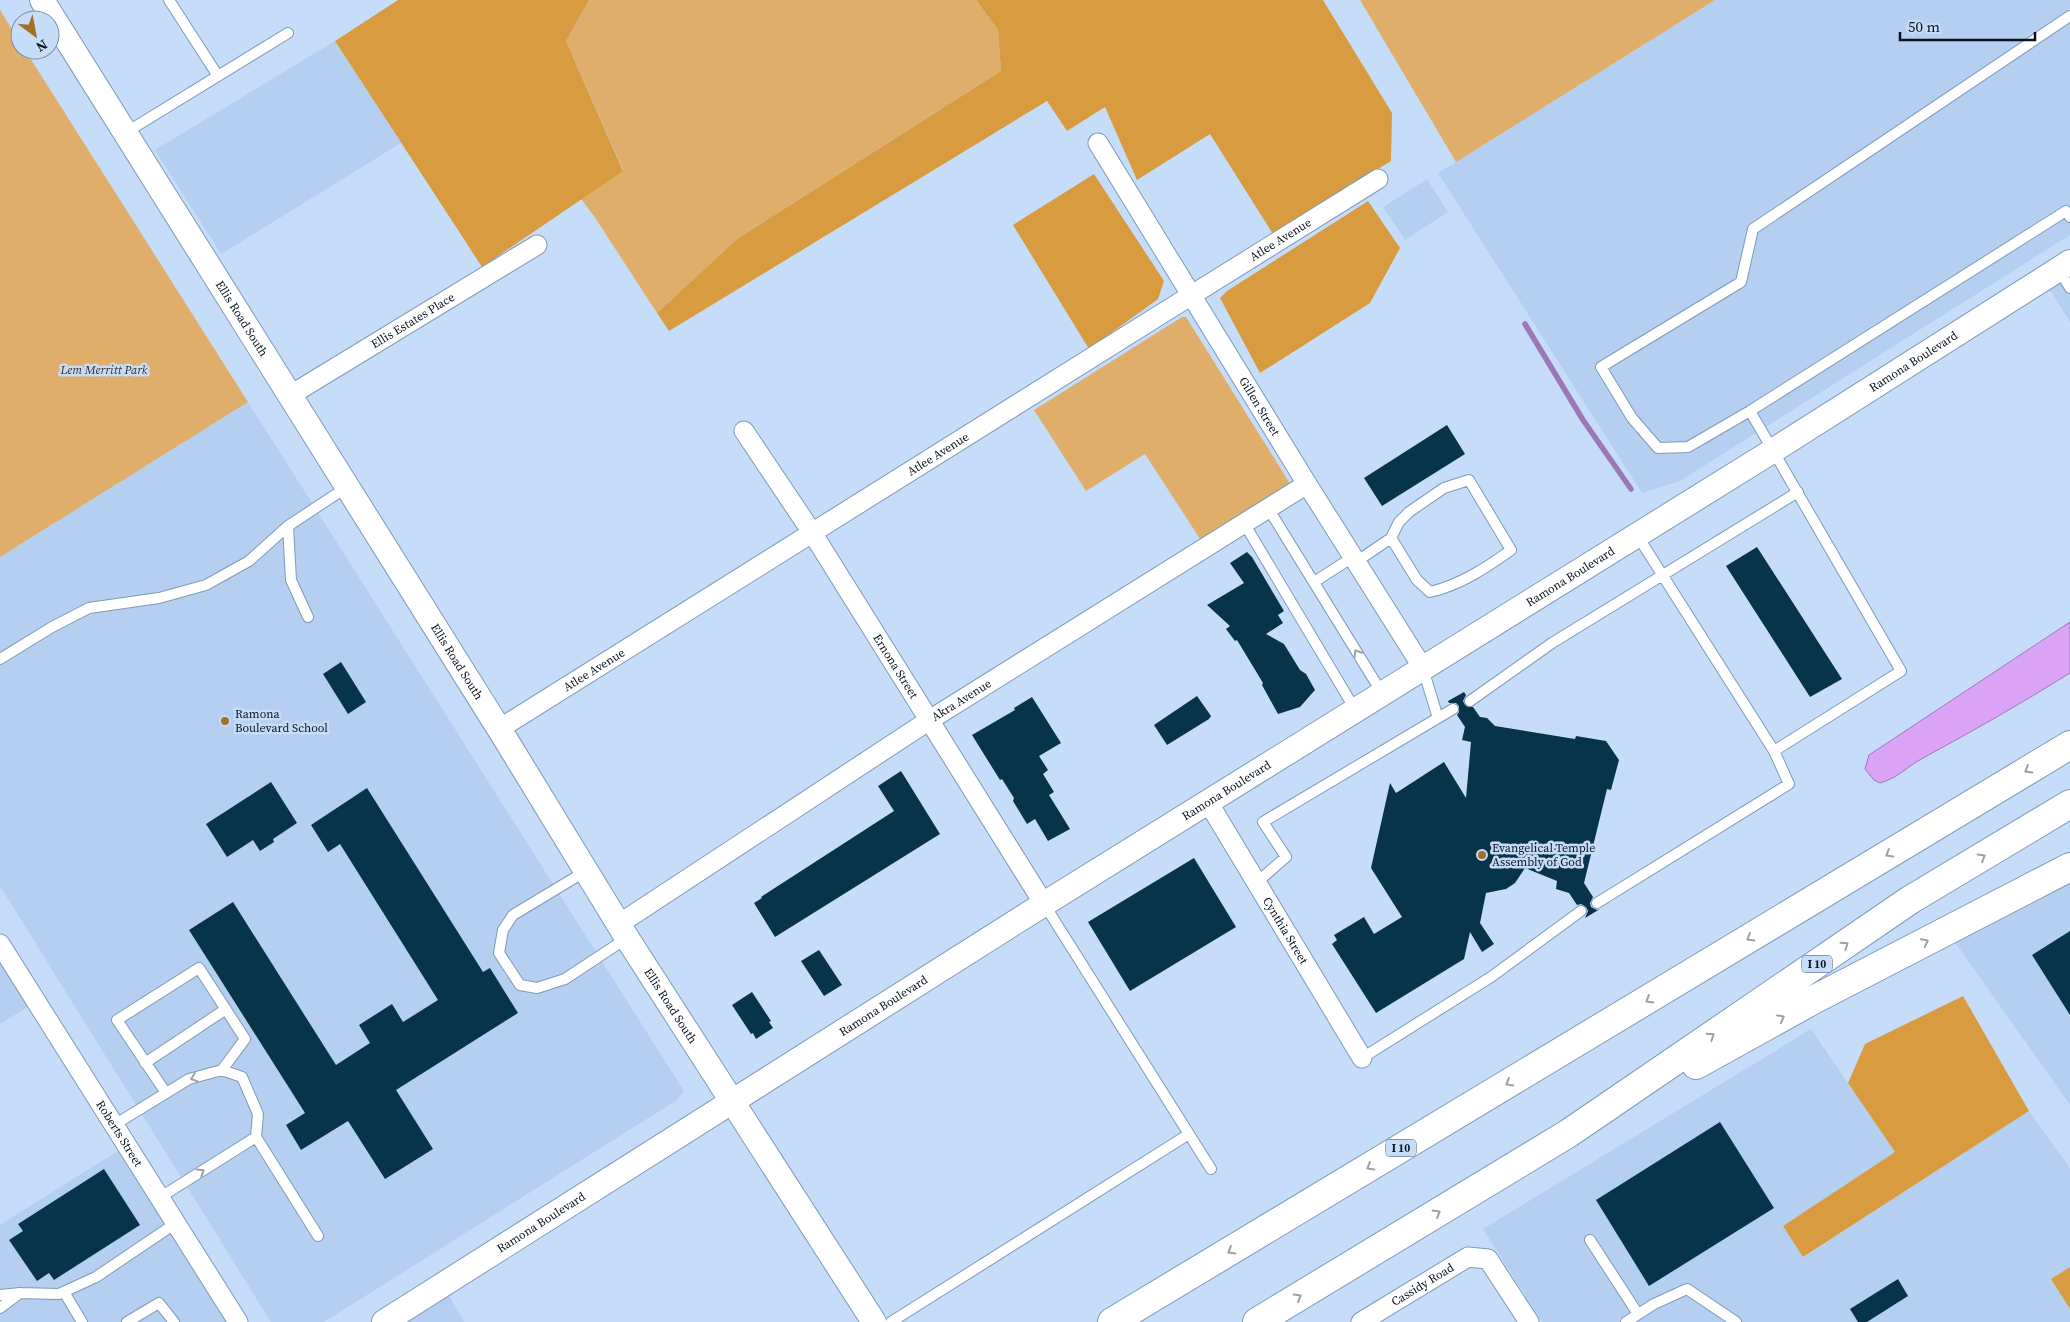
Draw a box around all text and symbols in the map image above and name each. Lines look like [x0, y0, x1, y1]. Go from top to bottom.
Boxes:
north arrow [10, 10, 60, 60]
scale bar [1900, 10, 2035, 42]
text: 50 m [1908, 16, 1940, 37]
text: N [32, 35, 52, 57]
street label: Atlee Avenue [1247, 214, 1314, 265]
street label: Ellis Road South [212, 278, 272, 360]
street label: Ellis Estates Place [368, 289, 458, 352]
street label: Ramona Boulevard [1866, 327, 1961, 396]
park label: Lem Merritt Park [60, 362, 148, 378]
street label: Gillen Street [1235, 374, 1284, 439]
street label: Atlee Avenue [904, 429, 972, 479]
street label: Ramona Boulevard [1523, 543, 1618, 610]
street label: Ellis Road South [427, 621, 487, 703]
street label: Ernona Street [869, 631, 922, 702]
street label: Atlee Avenue [560, 645, 628, 695]
one-way arrow [1354, 649, 1364, 658]
street label: Akra Avenue [928, 675, 994, 725]
place label: Ramona Boulevard School [235, 706, 328, 736]
marker: Ramona Boulevard School [219, 715, 231, 727]
street label: Ramona Boulevard [1179, 757, 1274, 824]
one-way arrow [2025, 763, 2034, 773]
place label: Evangelical Temple Assembly of God [1492, 840, 1595, 870]
one-way arrow [1886, 848, 1895, 858]
marker: Evangelical Temple Assembly of God [1476, 849, 1488, 861]
one-way arrow [1976, 854, 1985, 864]
street label: Cynthia Street [1259, 894, 1312, 967]
one-way arrow [1747, 932, 1756, 942]
one-way arrow [1920, 938, 1929, 948]
one-way arrow [1839, 942, 1849, 951]
road number: I 10 [1802, 956, 1832, 972]
street label: Ellis Road South [640, 965, 701, 1047]
street label: Ramona Boulevard [836, 972, 931, 1040]
one-way arrow [1645, 993, 1654, 1003]
one-way arrow [1776, 1014, 1785, 1024]
one-way arrow [1705, 1033, 1714, 1042]
one-way arrow [190, 1072, 199, 1082]
one-way arrow [1506, 1077, 1515, 1087]
street label: Roberts Street [92, 1097, 146, 1170]
road number: I 10 [1386, 1140, 1416, 1156]
one-way arrow [1367, 1161, 1376, 1171]
one-way arrow [195, 1169, 204, 1178]
street label: Ramona Boulevard [494, 1188, 589, 1256]
one-way arrow [1432, 1209, 1441, 1219]
one-way arrow [1227, 1244, 1236, 1254]
street label: Cassidy Road [1388, 1259, 1457, 1310]
one-way arrow [1293, 1294, 1302, 1303]

